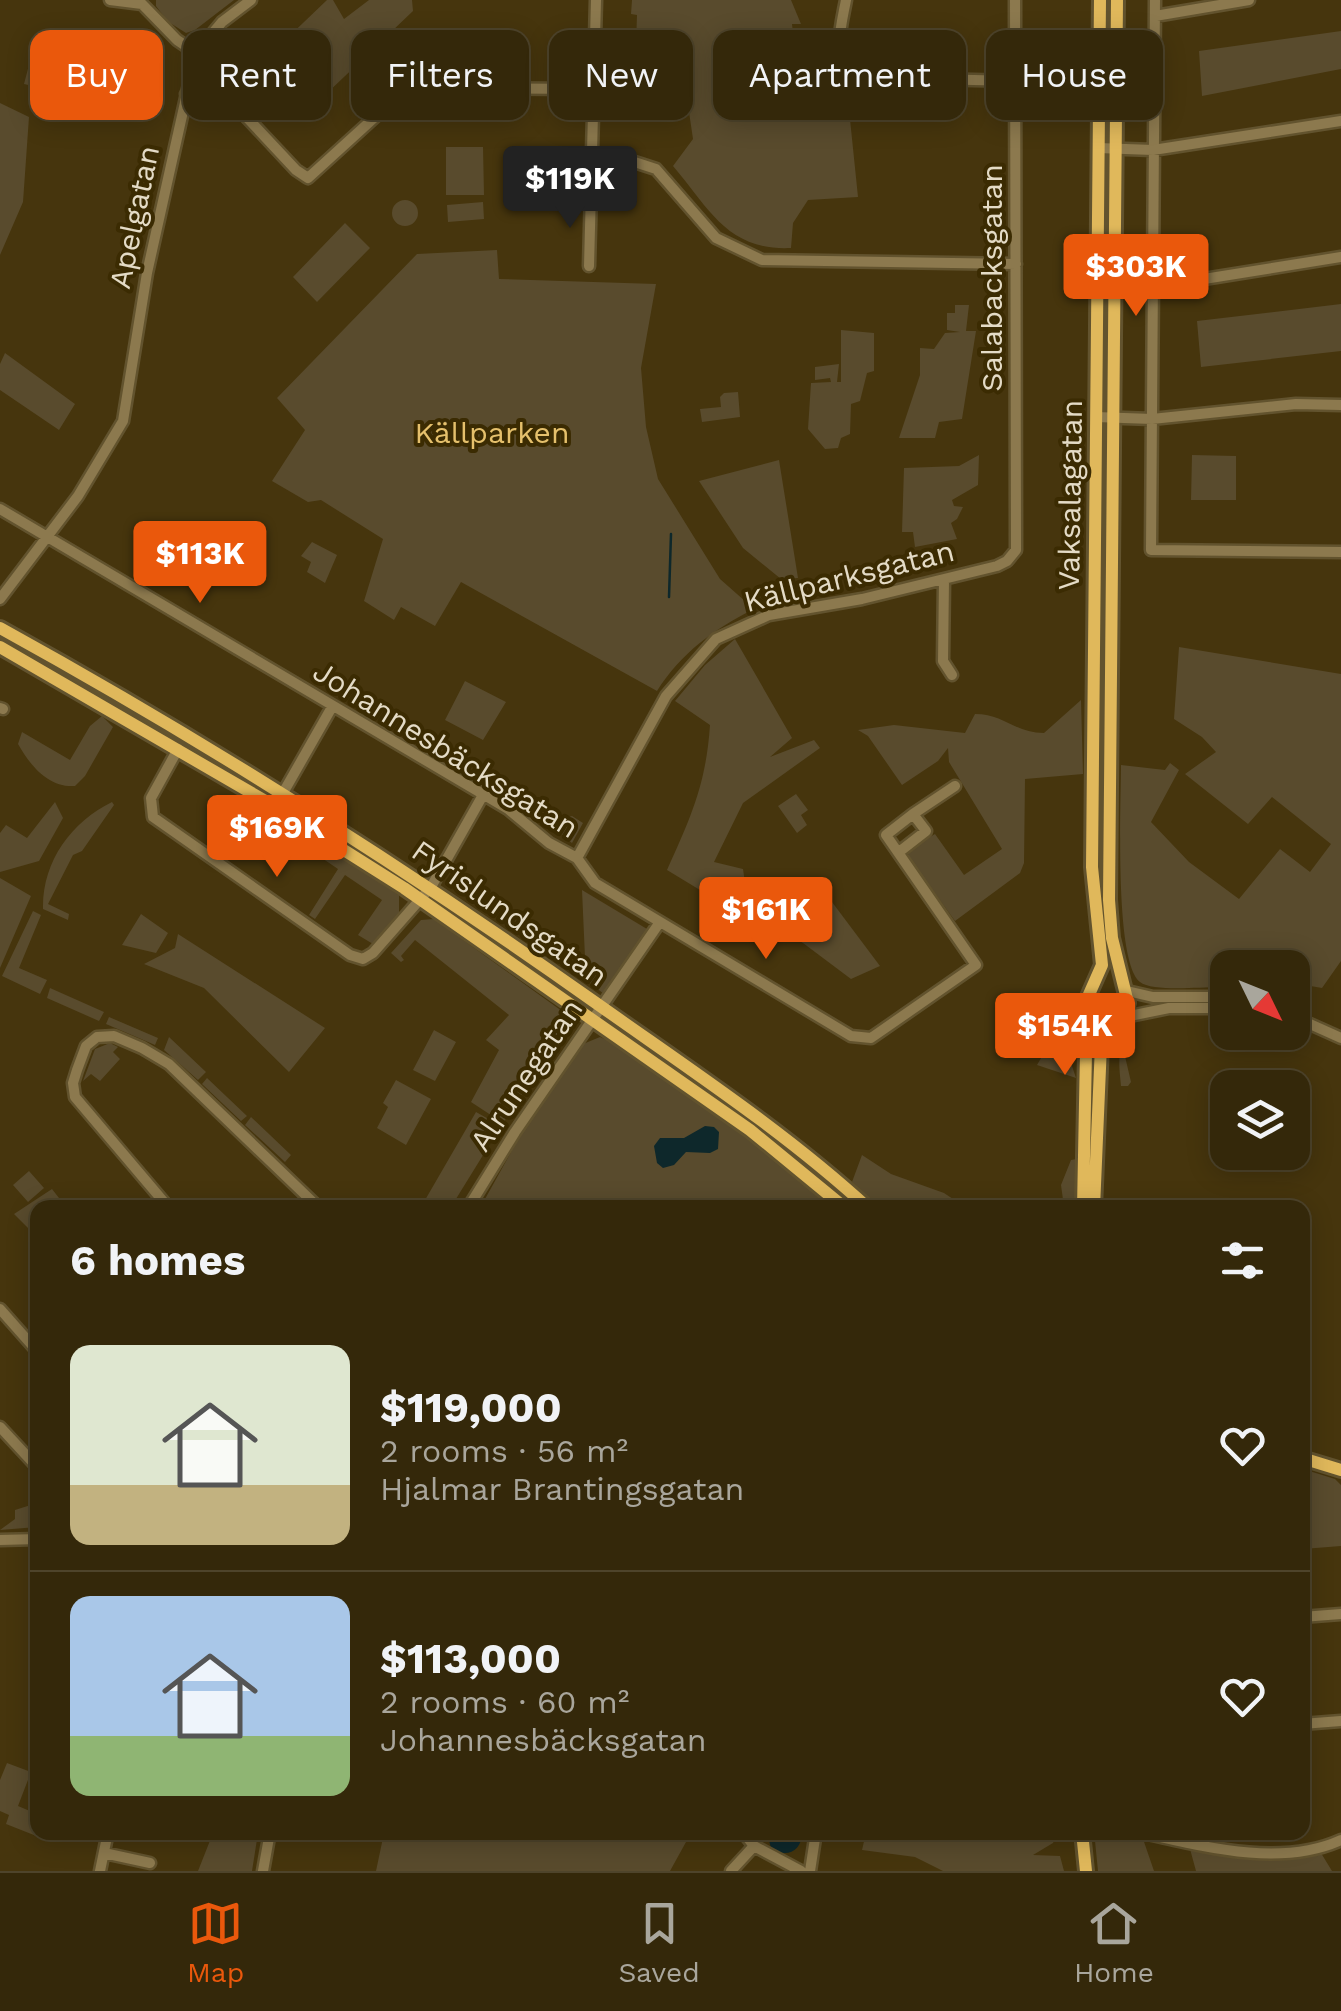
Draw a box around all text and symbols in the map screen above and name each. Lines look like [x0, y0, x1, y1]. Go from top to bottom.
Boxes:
chip: Buy [30, 30, 163, 120]
chip: Rent [183, 30, 331, 120]
chip: Filters [351, 30, 529, 120]
chip: New [549, 30, 693, 120]
chip: Apartment [713, 30, 966, 120]
chip: House [986, 30, 1163, 120]
street label: Apelgatan [102, 142, 166, 292]
pin: $119K [500, 146, 640, 231]
text: $119K [525, 159, 615, 197]
street label: Salabacksgatan [974, 164, 1009, 392]
pin: $303K [1066, 234, 1206, 319]
text: $303K [1086, 247, 1187, 285]
street label: Vaksalagatan [1051, 399, 1089, 591]
park label: Källparken [415, 415, 569, 450]
pin: $113K [130, 521, 270, 606]
street label: Källparksgatan [740, 533, 958, 619]
text: $113K [155, 534, 245, 572]
street label: Johannesbäcksgatan [307, 653, 585, 845]
pin: $169K [207, 795, 347, 880]
text: $169K [229, 808, 325, 846]
street label: Fyrislundsgatan [406, 833, 614, 993]
pin: $161K [696, 877, 836, 962]
text: $161K [721, 890, 811, 928]
north arrow [1210, 950, 1310, 1050]
map controls [1210, 950, 1310, 1170]
street label: Alrunegatan [462, 992, 590, 1158]
pin: $154K [995, 993, 1135, 1078]
text: $154K [1017, 1006, 1113, 1044]
button: layers [1210, 1070, 1310, 1170]
icon: filters [1215, 1233, 1270, 1288]
text: 6 homes [70, 1236, 245, 1285]
text: $119,000 [380, 1383, 562, 1432]
icon: home [150, 1385, 270, 1505]
icon: heart [1215, 1418, 1270, 1473]
text: 2 rooms · 56 m² [380, 1432, 628, 1470]
text: Hjalmar Brantingsgatan [380, 1470, 744, 1508]
text: $113,000 [380, 1634, 561, 1683]
icon: home [150, 1636, 270, 1756]
icon: heart [1215, 1669, 1270, 1724]
text: 2 rooms · 60 m² [380, 1683, 629, 1721]
text: Johannesbäcksgatan [380, 1721, 707, 1759]
tab: Map [187, 1896, 244, 1989]
tab: Saved [618, 1896, 700, 1989]
tab: Home [1074, 1896, 1154, 1989]

